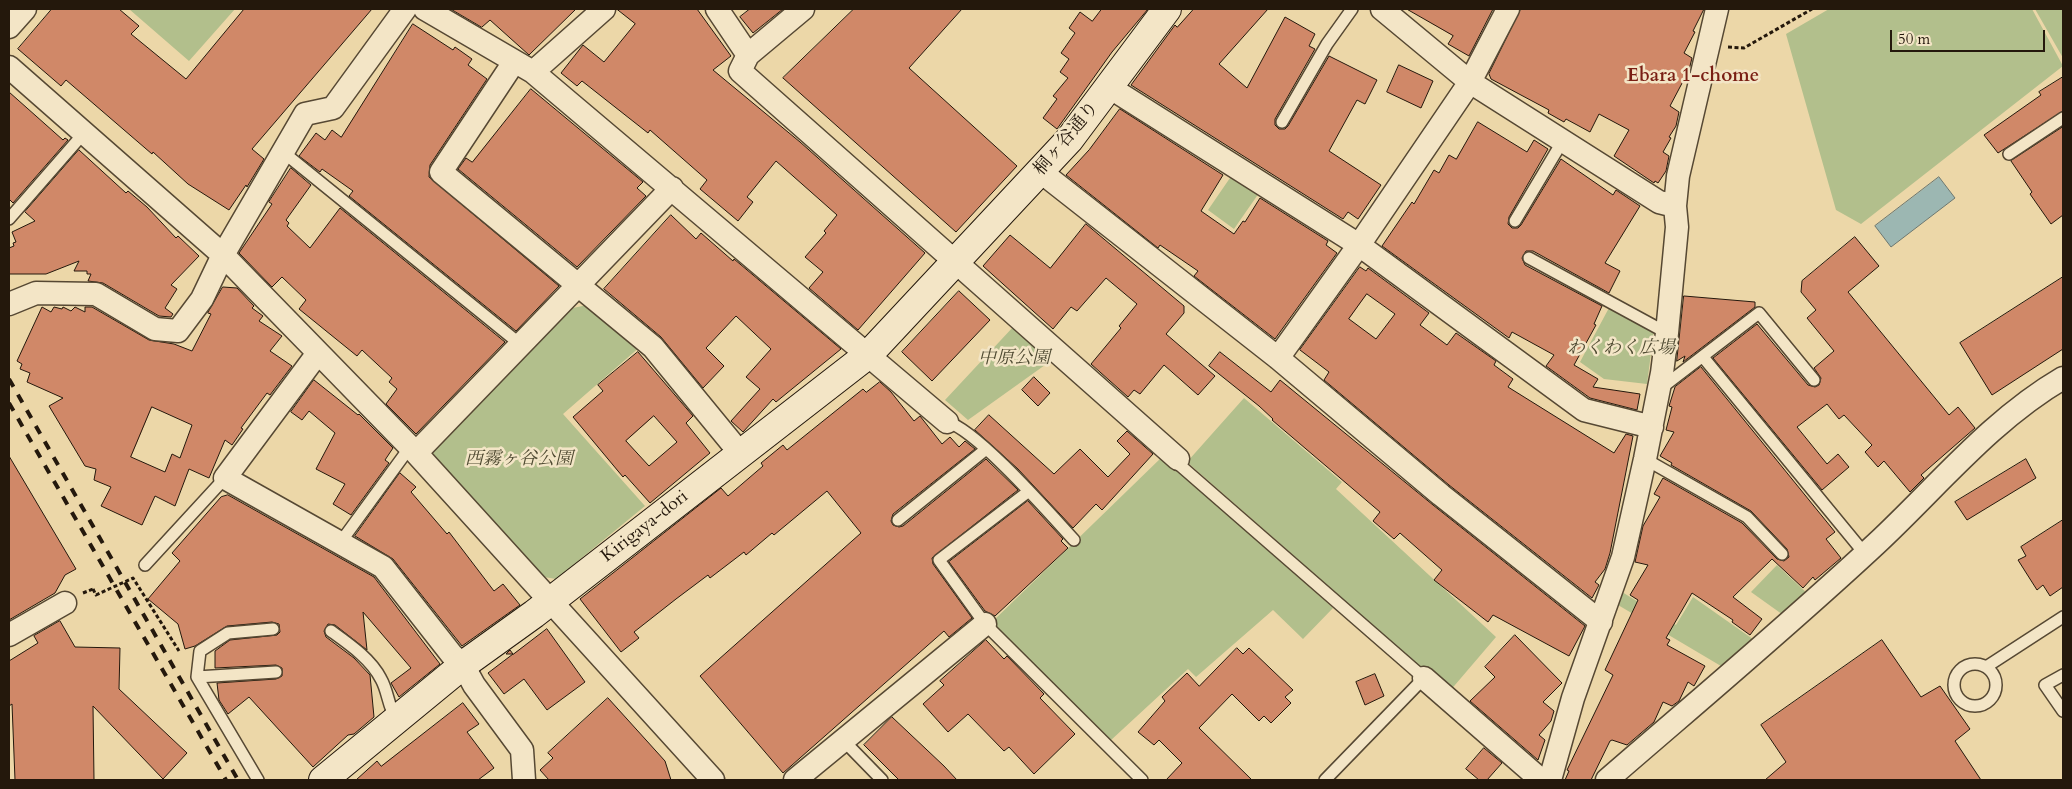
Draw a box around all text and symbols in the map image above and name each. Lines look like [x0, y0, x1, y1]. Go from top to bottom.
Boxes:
scale bar [1892, 20, 2047, 52]
text: 50 m [1898, 29, 1930, 49]
district label: Ebara 1-chome [1627, 66, 1759, 88]
street label: 桐ヶ谷通り [1030, 98, 1104, 180]
park label: わくわく広場 [1567, 338, 1675, 360]
park label: 中原公園 [978, 348, 1050, 370]
park label: 西霧ヶ谷公園 [465, 449, 573, 471]
street label: Kirigaya-dori [597, 486, 693, 568]

